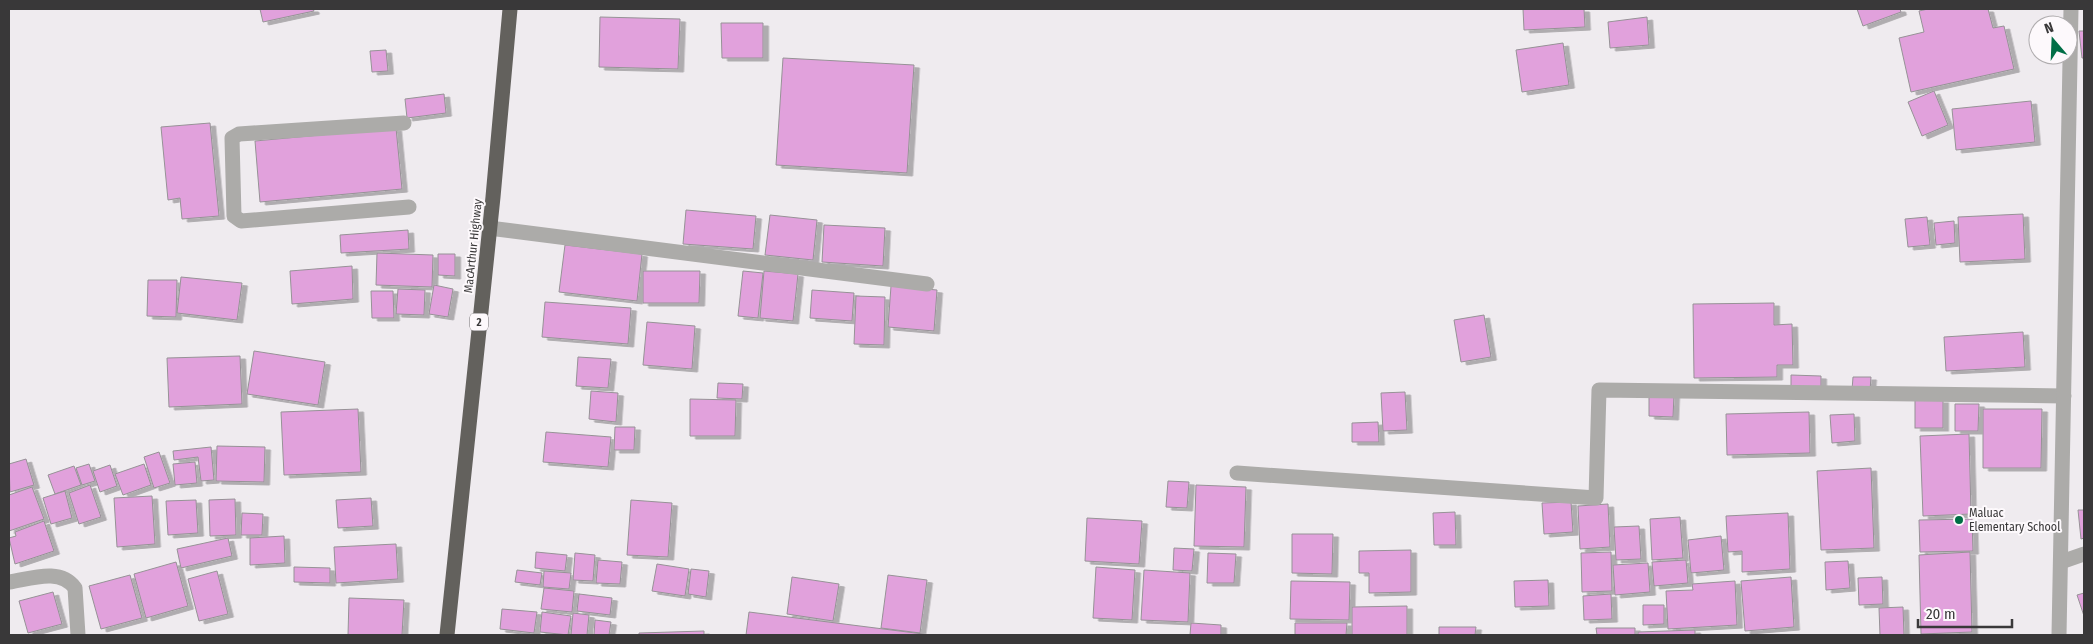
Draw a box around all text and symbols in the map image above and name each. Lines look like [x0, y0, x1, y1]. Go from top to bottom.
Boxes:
north arrow [2028, 15, 2078, 65]
text: N [2042, 19, 2056, 38]
street label: MacArthur Highway [461, 198, 485, 294]
road number: 2 [470, 314, 488, 331]
place label: Maluac Elementary School [1969, 506, 2060, 534]
marker: Maluac Elementary School [1953, 514, 1965, 526]
scale bar [1918, 596, 2012, 628]
text: 20 m [1926, 605, 1956, 623]

